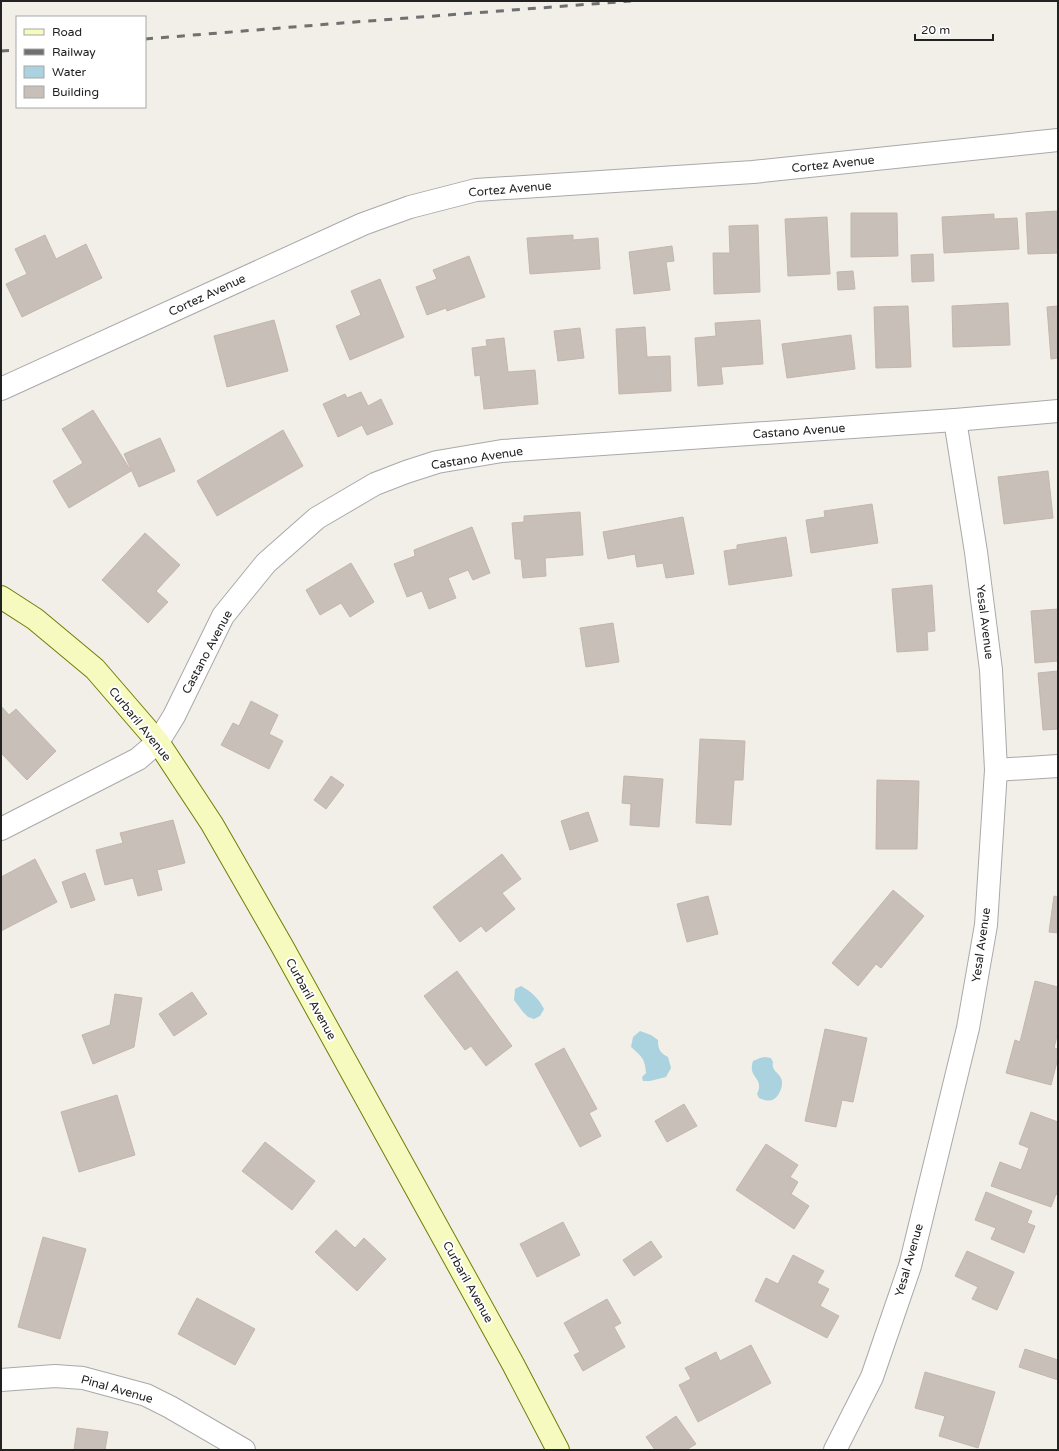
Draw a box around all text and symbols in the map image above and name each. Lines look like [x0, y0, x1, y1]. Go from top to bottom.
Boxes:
legend [16, 16, 146, 108]
scale bar [915, 16, 993, 42]
text: 20 m [921, 23, 950, 37]
text: Road [52, 25, 82, 39]
text: Railway [52, 45, 96, 59]
text: Water [52, 65, 87, 79]
text: Building [52, 85, 99, 99]
street label: Cortez Avenue [791, 153, 875, 175]
street label: Cortez Avenue [468, 178, 552, 200]
street label: Cortez Avenue [166, 271, 248, 319]
street label: Castano Avenue [752, 421, 846, 441]
street label: Castano Avenue [430, 444, 524, 472]
street label: Yesal Avenue [973, 584, 997, 660]
street label: Castano Avenue [179, 608, 235, 696]
street label: Curbaril Avenue [106, 684, 174, 764]
street label: Yesal Avenue [969, 907, 993, 983]
street label: Curbaril Avenue [283, 956, 339, 1042]
street label: Yesal Avenue [892, 1222, 926, 1298]
street label: Curbaril Avenue [440, 1239, 496, 1325]
street label: Pinal Avenue [79, 1372, 155, 1406]

